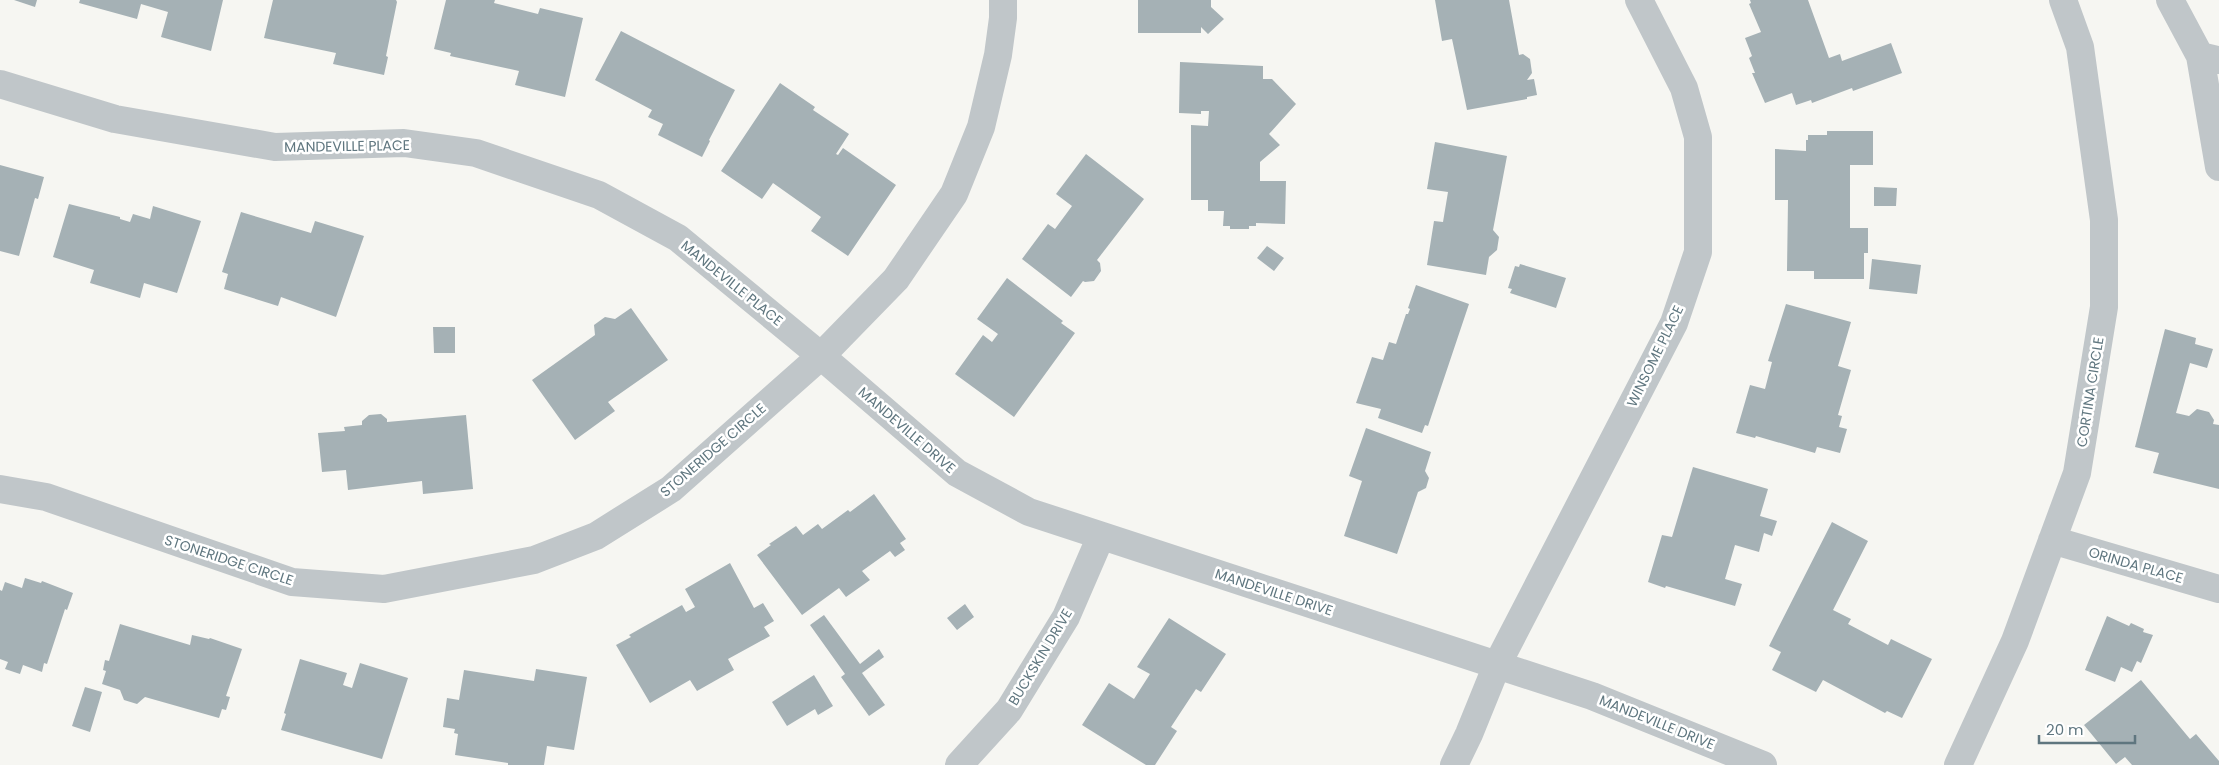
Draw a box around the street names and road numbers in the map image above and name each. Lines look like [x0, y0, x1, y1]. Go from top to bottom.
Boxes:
street label: MANDEVILLE PLACE [284, 135, 410, 157]
street label: MANDEVILLE PLACE [677, 236, 787, 330]
street label: WINSOME PLACE [1622, 302, 1688, 410]
street label: CORTINA CIRCLE [2071, 336, 2109, 448]
street label: MANDEVILLE DRIVE [854, 382, 960, 478]
street label: STONERIDGE CIRCLE [656, 398, 770, 502]
street label: STONERIDGE CIRCLE [162, 530, 296, 590]
street label: ORINDA PLACE [2086, 542, 2186, 588]
street label: MANDEVILLE DRIVE [1212, 564, 1336, 620]
street label: BUCKSKIN DRIVE [1003, 605, 1077, 709]
street label: MANDEVILLE DRIVE [1596, 690, 1718, 754]

